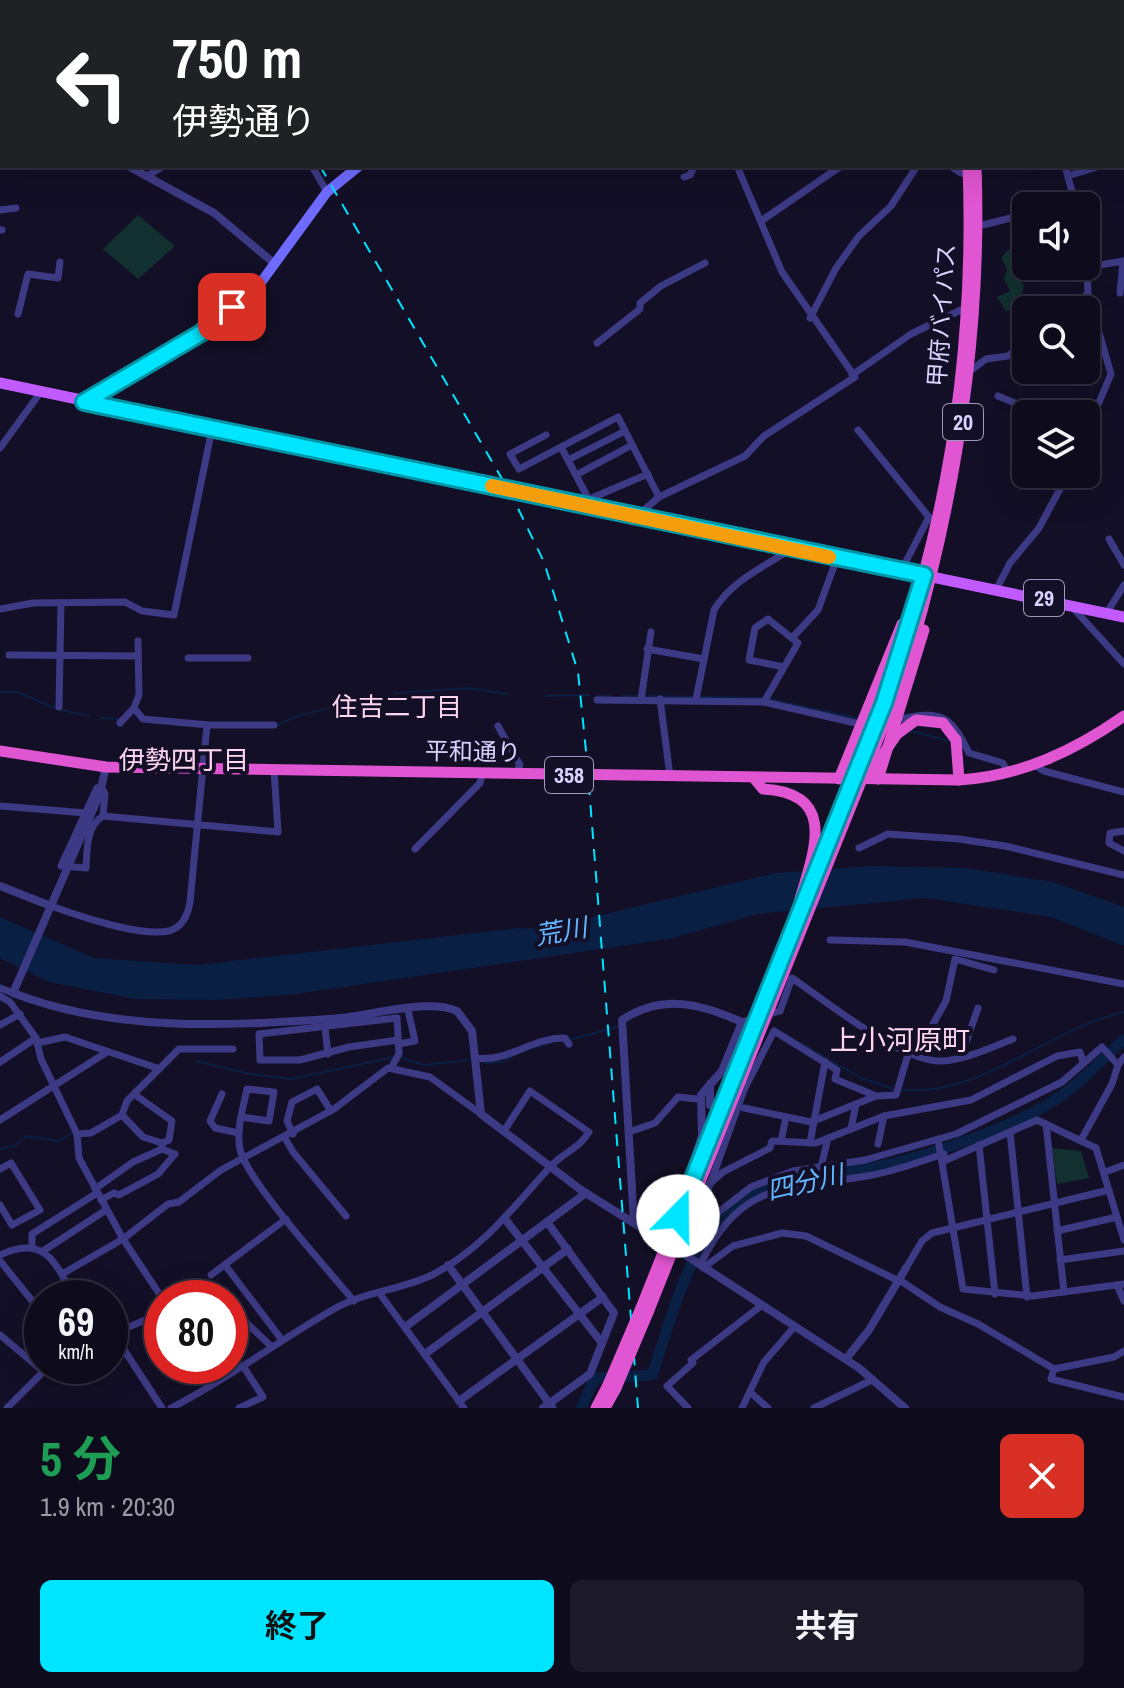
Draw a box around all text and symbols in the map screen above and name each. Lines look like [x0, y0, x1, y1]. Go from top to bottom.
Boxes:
text: 750 m [172, 20, 302, 95]
icon: left [40, 32, 144, 136]
text: 伊勢通り [172, 97, 316, 145]
map controls [1012, 192, 1100, 488]
button: sound [1012, 192, 1100, 280]
street label: 甲府バイパス [920, 242, 962, 388]
pin [198, 273, 266, 341]
icon: arrive [210, 285, 254, 329]
button: search [1012, 296, 1100, 384]
button: layers [1012, 400, 1100, 488]
road number: 20 [943, 404, 983, 440]
road number: 29 [1024, 580, 1064, 616]
district label: 住吉二丁目 [332, 689, 462, 724]
street label: 平和通り [425, 734, 521, 768]
district label: 伊勢四丁目 [119, 742, 249, 777]
road number: 358 [545, 757, 593, 793]
water label: 荒川 [532, 909, 593, 953]
district label: 上小河原町 [830, 1021, 970, 1059]
water label: 四分川 [763, 1156, 850, 1208]
position arrow [636, 1174, 720, 1258]
speed limit sign: 80 [144, 1280, 248, 1384]
text: 69 [58, 1295, 94, 1348]
text: km/h [58, 1338, 94, 1365]
text: 5 分 [40, 1426, 121, 1491]
button: close [1000, 1434, 1084, 1518]
text: 1.9 km · 20:30 [40, 1489, 175, 1524]
button: 終了 [40, 1580, 554, 1672]
button: 共有 [570, 1580, 1084, 1672]

